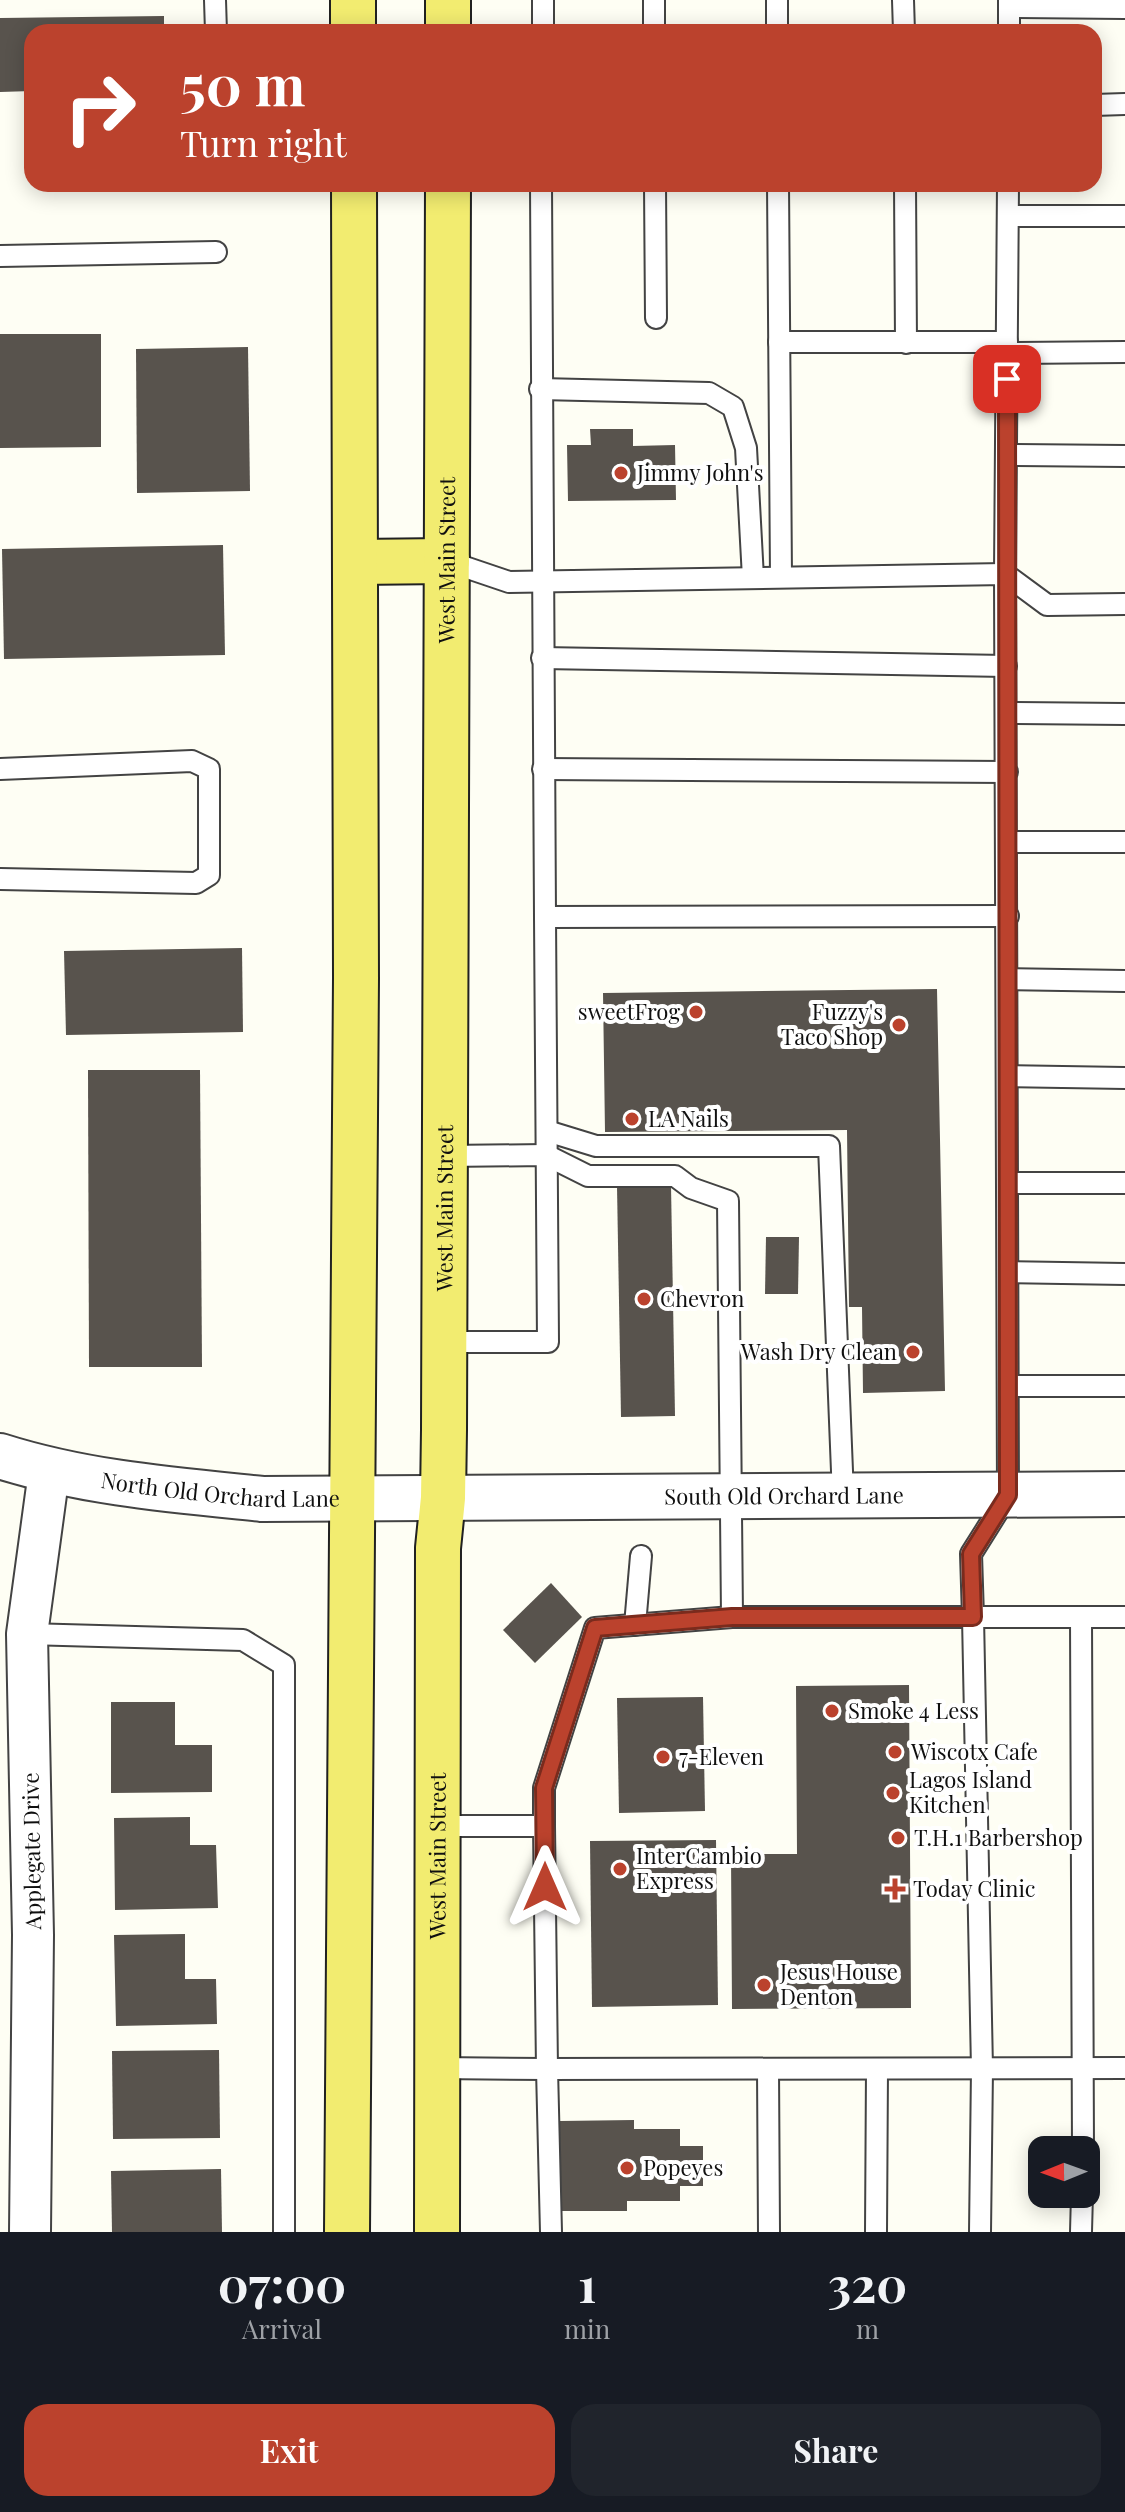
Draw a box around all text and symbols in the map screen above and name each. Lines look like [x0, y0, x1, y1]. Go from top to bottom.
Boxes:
text: 50 m [180, 46, 306, 121]
icon: right [48, 56, 152, 160]
text: Turn right [180, 118, 347, 166]
pin [973, 345, 1041, 413]
icon: arrive [985, 357, 1029, 401]
place label: Jimmy John's [636, 457, 764, 487]
marker: Jimmy John's [612, 464, 630, 482]
street label: West Main Street [431, 476, 461, 645]
place label: sweetFrog [578, 996, 680, 1026]
place label: Fuzzy's Taco Shop [781, 996, 883, 1051]
marker: sweetFrog [687, 1003, 705, 1021]
marker: Fuzzy's Taco Shop [890, 1016, 908, 1034]
place label: LA Nails [648, 1103, 729, 1133]
marker: LA Nails [623, 1110, 641, 1128]
street label: West Main Street [428, 1124, 459, 1293]
place label: Chevron [660, 1283, 744, 1313]
marker: Chevron [635, 1290, 653, 1308]
place label: Wash Dry Clean [740, 1336, 897, 1366]
marker: Wash Dry Clean [904, 1343, 922, 1361]
street label: North Old Orchard Lane [99, 1464, 340, 1513]
street label: South Old Orchard Lane [664, 1479, 904, 1511]
place label: Smoke 4 Less [848, 1695, 979, 1725]
marker: Smoke 4 Less [823, 1702, 841, 1720]
place label: Wiscotx Cafe [910, 1736, 1038, 1766]
place label: 7-Eleven [679, 1741, 764, 1771]
marker: Wiscotx Cafe [886, 1743, 904, 1761]
marker: 7-Eleven [654, 1748, 672, 1766]
place label: Lagos Island Kitchen [909, 1764, 1032, 1819]
street label: Applegate Drive [15, 1772, 47, 1931]
street label: West Main Street [421, 1772, 452, 1940]
marker: Lagos Island Kitchen [884, 1784, 902, 1802]
place label: T.H.1 Barbershop [914, 1822, 1083, 1852]
marker: T.H.1 Barbershop [889, 1829, 907, 1847]
place label: InterCambio Express [636, 1840, 762, 1895]
position arrow [503, 1845, 587, 1929]
marker: InterCambio Express [611, 1860, 629, 1878]
place label: Today Clinic [913, 1873, 1036, 1903]
marker: Today Clinic [884, 1878, 906, 1900]
place label: Jesus House Denton [779, 1956, 898, 2011]
marker: Jesus House Denton [755, 1976, 773, 1994]
north arrow [1028, 2136, 1100, 2208]
map controls [1028, 2136, 1100, 2208]
place label: Popeyes [643, 2152, 723, 2182]
marker: Popeyes [618, 2159, 636, 2177]
text: 07:00 [218, 2251, 346, 2315]
text: 1 [578, 2251, 596, 2315]
text: 320 [828, 2251, 907, 2315]
text: Arrival [242, 2311, 322, 2346]
text: min [564, 2311, 610, 2346]
text: m [856, 2311, 879, 2346]
button: Exit [24, 2404, 555, 2496]
button: Share [571, 2404, 1101, 2496]

